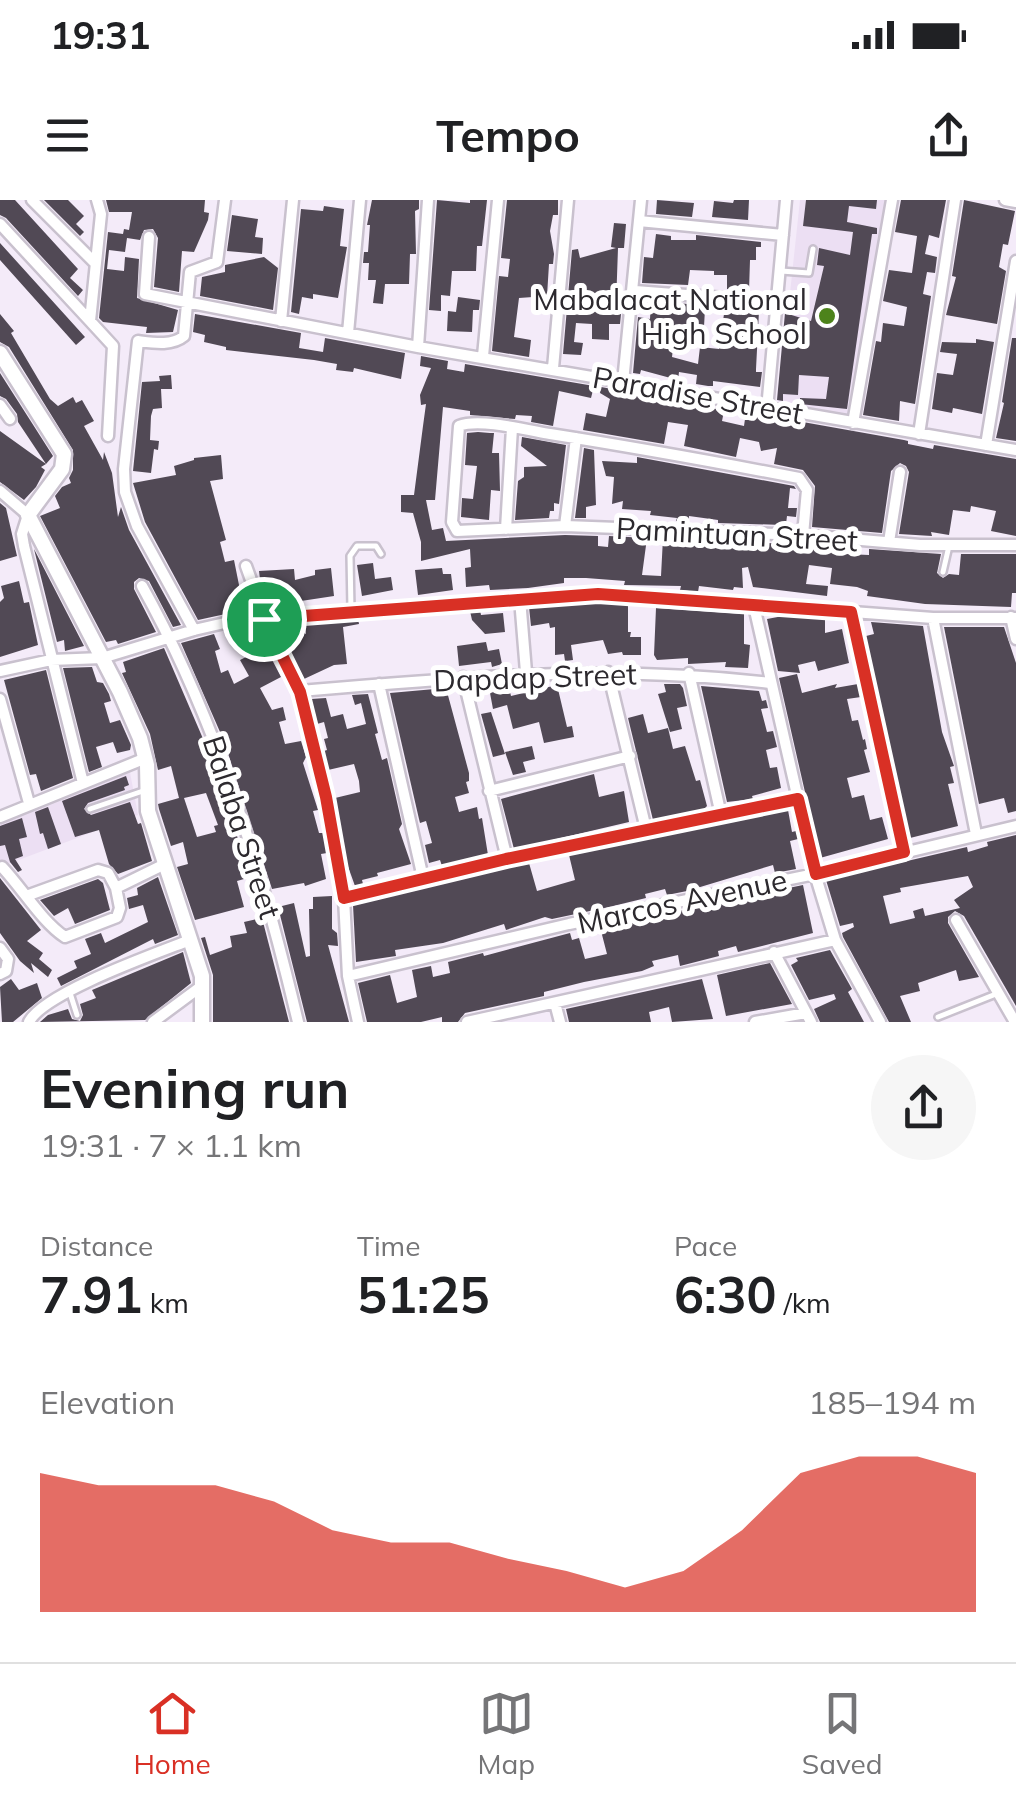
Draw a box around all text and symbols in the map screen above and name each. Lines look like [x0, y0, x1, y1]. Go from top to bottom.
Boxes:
text: 19:31 [50, 11, 151, 59]
text: Tempo [436, 107, 580, 163]
icon: menu [40, 108, 95, 163]
icon: share [921, 108, 976, 163]
place label: Mabalacat National High School [533, 280, 807, 352]
marker: Mabalacat National High School [816, 305, 838, 327]
street label: Paradise Street [590, 358, 806, 432]
street label: Pamintuan Street [615, 509, 859, 559]
pin [222, 577, 307, 662]
icon: arrive [237, 592, 292, 647]
street label: Dapdap Street [433, 654, 637, 700]
street label: Balaba Street [195, 731, 289, 923]
street label: Marcos Avenue [574, 860, 790, 942]
text: Evening run [40, 1053, 349, 1122]
button: share [871, 1055, 976, 1160]
text: 19:31 · 7 × 1.1 km [40, 1125, 302, 1165]
text: Distance [40, 1228, 153, 1263]
text: Time [357, 1228, 420, 1263]
text: Pace [674, 1228, 737, 1263]
text: 7.91 [40, 1263, 142, 1326]
text: 51:25 [357, 1263, 489, 1326]
text: 6:30 [674, 1263, 776, 1326]
text: km [142, 1285, 189, 1320]
text: /km [776, 1285, 831, 1320]
text: Elevation [40, 1382, 175, 1422]
text: 185–194 m [808, 1382, 976, 1422]
tab: Home [133, 1686, 211, 1781]
tab: Map [477, 1686, 535, 1781]
tab: Saved [802, 1686, 883, 1781]

